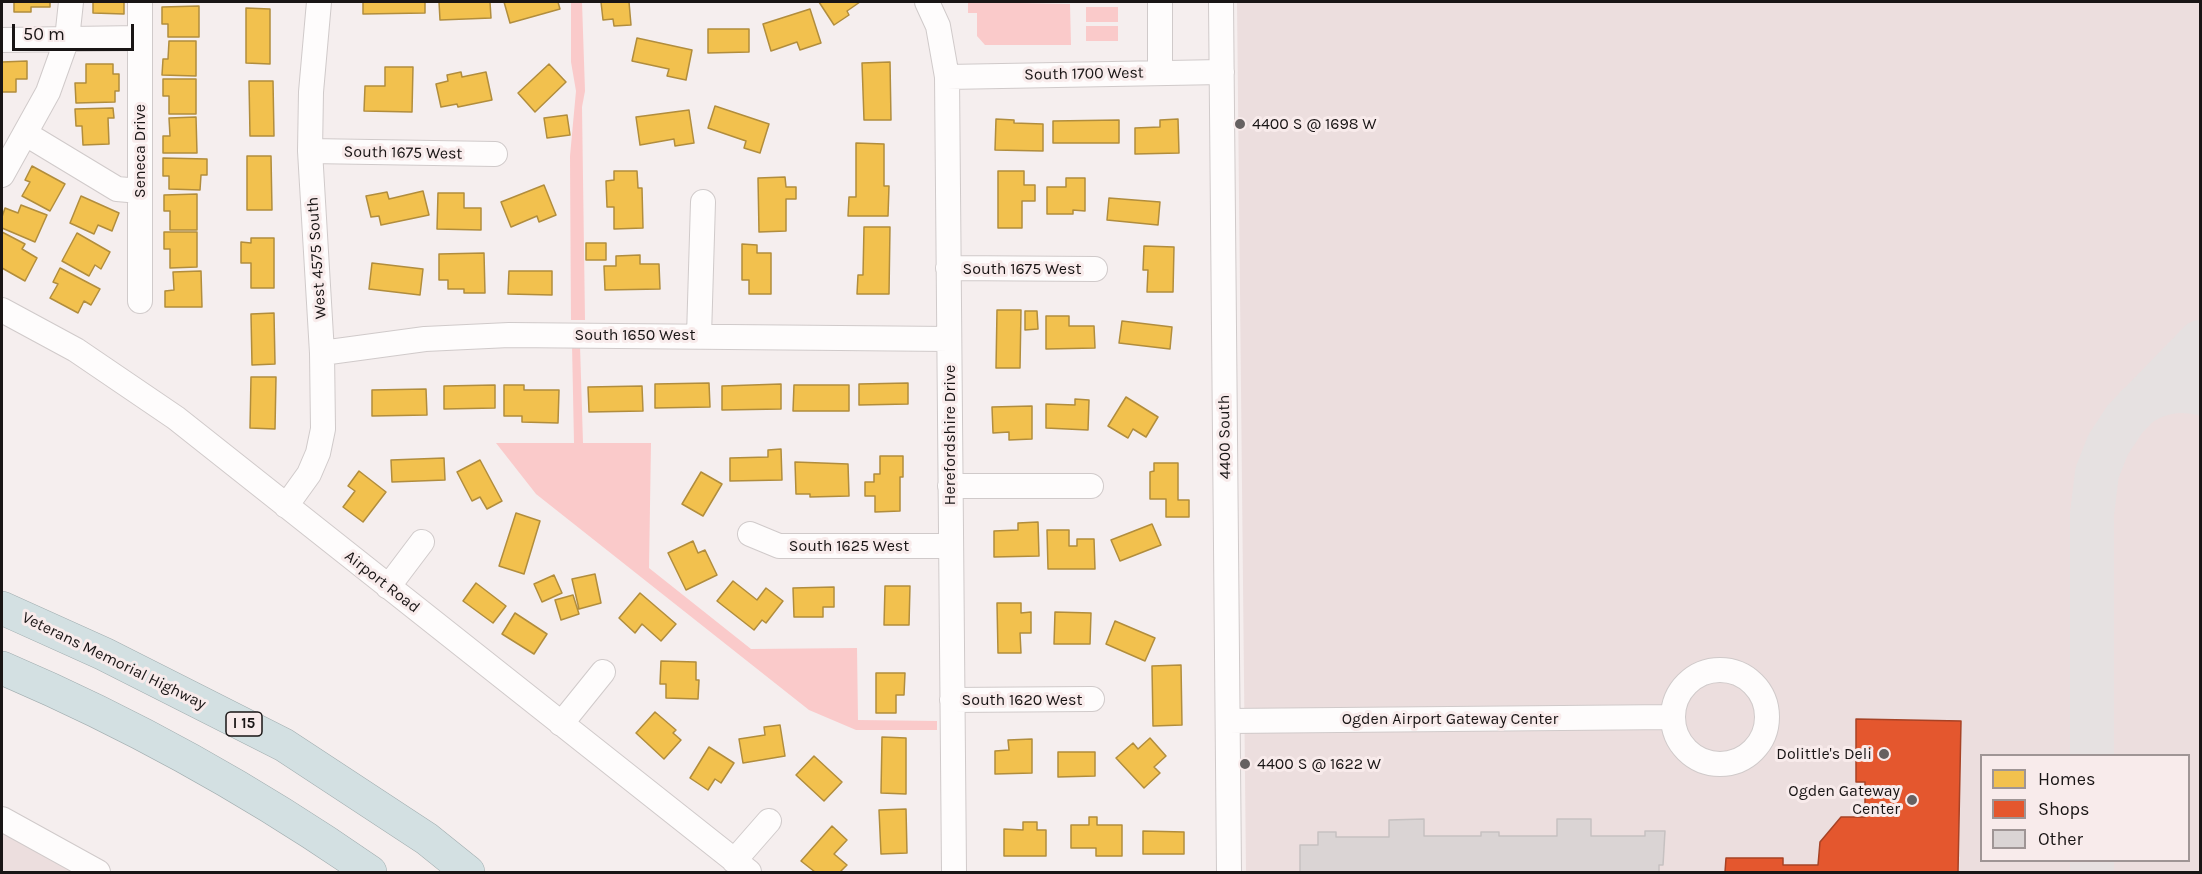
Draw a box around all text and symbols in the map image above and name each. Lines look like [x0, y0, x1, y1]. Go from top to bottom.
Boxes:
scale bar [15, 12, 136, 50]
text: 50 m [23, 23, 65, 45]
street label: South 1700 West [1024, 63, 1144, 85]
street label: Seneca Drive [130, 104, 150, 198]
place label: 4400 S @ 1698 W [1252, 114, 1377, 134]
marker: 4400 S @ 1698 W [1233, 117, 1247, 131]
street label: South 1675 West [343, 142, 463, 164]
street label: West 4575 South [303, 196, 331, 320]
street label: South 1675 West [963, 259, 1081, 279]
street label: South 1650 West [575, 325, 695, 345]
street label: Herefordshire Drive [940, 365, 960, 505]
street label: 4400 South [1215, 395, 1235, 479]
street label: South 1625 West [789, 536, 909, 556]
street label: Airport Road [341, 547, 423, 617]
street label: Veterans Memorial Highway [19, 608, 209, 714]
street label: South 1620 West [961, 690, 1083, 710]
street label: Ogden Airport Gateway Center [1342, 709, 1558, 729]
road number: I 15 [226, 712, 262, 736]
place label: Dolittle's Deli [1776, 744, 1872, 764]
marker: Dolittle's Deli [1877, 747, 1891, 761]
place label: 4400 S @ 1622 W [1257, 754, 1381, 774]
legend [1980, 754, 2190, 862]
marker: 4400 S @ 1622 W [1238, 757, 1252, 771]
text: Homes [2038, 768, 2095, 790]
place label: Ogden Gateway Center [1788, 781, 1900, 819]
marker: Ogden Gateway Center [1905, 793, 1919, 807]
text: Shops [2038, 798, 2090, 820]
text: Other [2038, 828, 2083, 850]

